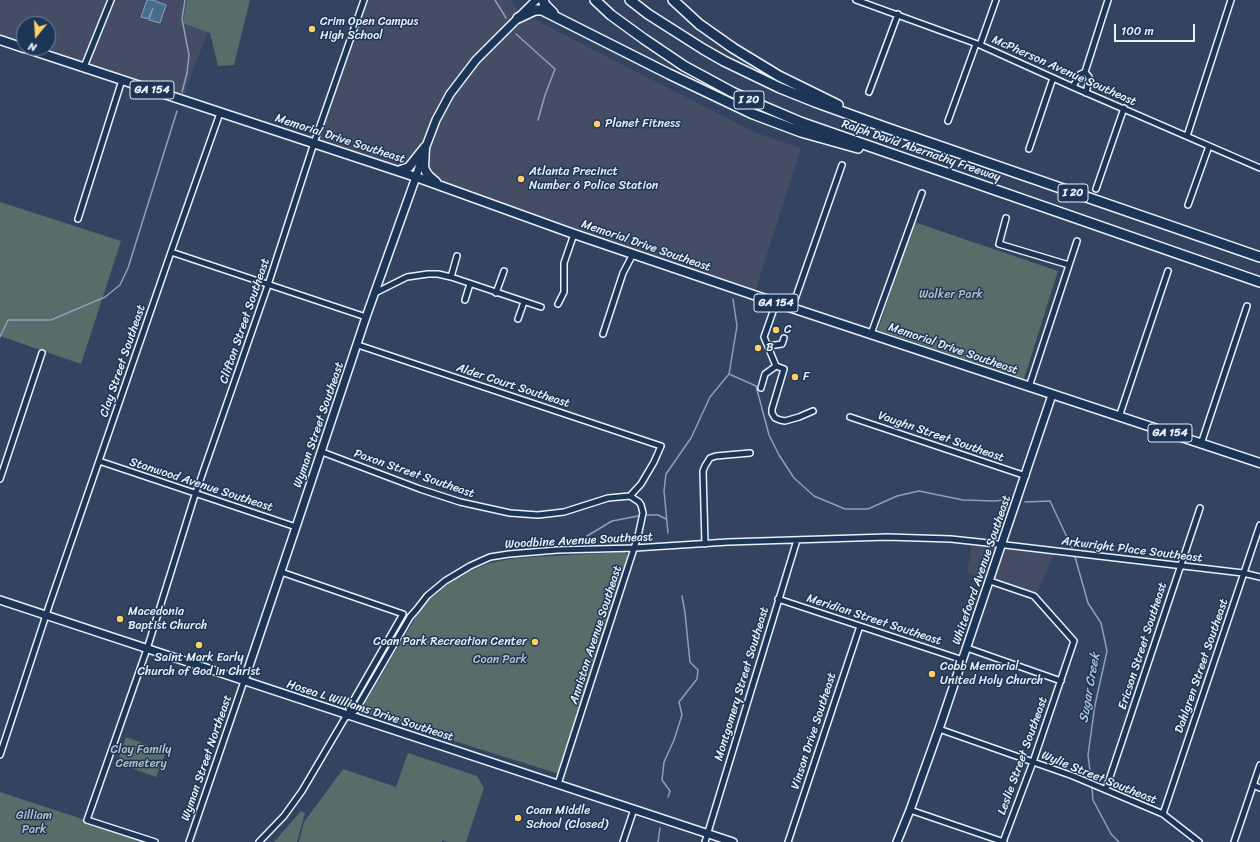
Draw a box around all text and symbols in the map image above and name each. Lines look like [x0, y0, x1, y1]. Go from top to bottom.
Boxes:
place label: Crim Open Campus High School [320, 15, 418, 43]
north arrow [16, 16, 56, 56]
scale bar [1116, 16, 1197, 42]
text: 100 m [1121, 20, 1154, 42]
marker: Crim Open Campus High School [307, 24, 317, 34]
street label: McPherson Avenue Southeast [990, 33, 1138, 109]
text: N [26, 37, 39, 57]
road number: GA 154 [130, 81, 174, 99]
road number: I 20 [734, 91, 764, 109]
street label: Memorial Drive Southeast [273, 111, 407, 167]
place label: Planet Fitness [605, 117, 680, 131]
street label: Ralph David Abernathy Freeway [840, 117, 1002, 185]
marker: Planet Fitness [592, 119, 602, 129]
place label: Atlanta Precinct Number 6 Police Station [529, 165, 658, 193]
marker: Atlanta Precinct Number 6 Police Station [516, 174, 526, 184]
road number: I 20 [1058, 184, 1088, 202]
street label: Memorial Drive Southeast [579, 217, 713, 275]
street label: Clifton Street Southeast [217, 256, 273, 386]
park label: Walker Park [919, 288, 983, 302]
road number: GA 154 [754, 294, 798, 312]
street label: Clay Street Southeast [97, 303, 149, 419]
street label: Memorial Drive Southeast [886, 320, 1020, 378]
place label: C [784, 323, 791, 337]
marker: C [771, 325, 781, 335]
place label: B [766, 341, 774, 355]
marker: B [753, 343, 763, 353]
street label: Wyman Street Southeast [291, 360, 347, 490]
street label: Alder Court Southeast [454, 361, 572, 411]
place label: F [803, 370, 810, 384]
marker: F [790, 372, 800, 382]
street label: Vaughn Street Southeast [876, 409, 1006, 465]
road number: GA 154 [1148, 424, 1192, 442]
street label: Paxon Street Southeast [352, 447, 476, 501]
street label: Stanwood Avenue Southeast [127, 455, 275, 515]
street label: Whitefoord Avenue Southeast [950, 493, 1014, 647]
street label: Woodbine Avenue Southeast [505, 530, 653, 552]
street label: Arkwright Place Southeast [1061, 534, 1203, 566]
street label: Anniston Avenue Southeast [567, 564, 625, 706]
street label: Ericson Street Southeast [1116, 581, 1170, 711]
street label: Meridian Street Southeast [805, 591, 943, 649]
street label: Dahlgren Street Southeast [1172, 597, 1232, 735]
place label: Macedonia Baptist Church [128, 605, 207, 633]
street label: Montgomery Street Southeast [712, 605, 772, 763]
marker: Macedonia Baptist Church [115, 614, 125, 624]
place label: Coan Park Recreation Center [373, 635, 527, 649]
marker: Coan Park Recreation Center [530, 637, 540, 647]
marker: Saint Mark Early Church of God in Christ [194, 640, 204, 650]
place label: Saint Mark Early Church of God in Christ [137, 651, 261, 679]
water label: Sugar Creek [1076, 652, 1104, 724]
park label: Coan Park [473, 653, 527, 667]
place label: Cobb Memorial United Holy Church [940, 660, 1043, 688]
marker: Cobb Memorial United Holy Church [927, 669, 937, 679]
street label: Vinson Drive Southeast [788, 671, 840, 791]
street label: Hosea L Williams Drive Southeast [285, 677, 455, 745]
street label: Wyman Street Northeast [179, 693, 235, 823]
street label: Leslie Street Southeast [995, 695, 1051, 817]
park label: Clay Family Cemetery [111, 743, 171, 771]
street label: Wylie Street Southeast [1039, 748, 1159, 808]
place label: Coan Middle School (Closed) [526, 804, 608, 832]
park label: Gilliam Park [16, 809, 52, 837]
marker: Coan Middle School (Closed) [513, 813, 523, 823]

